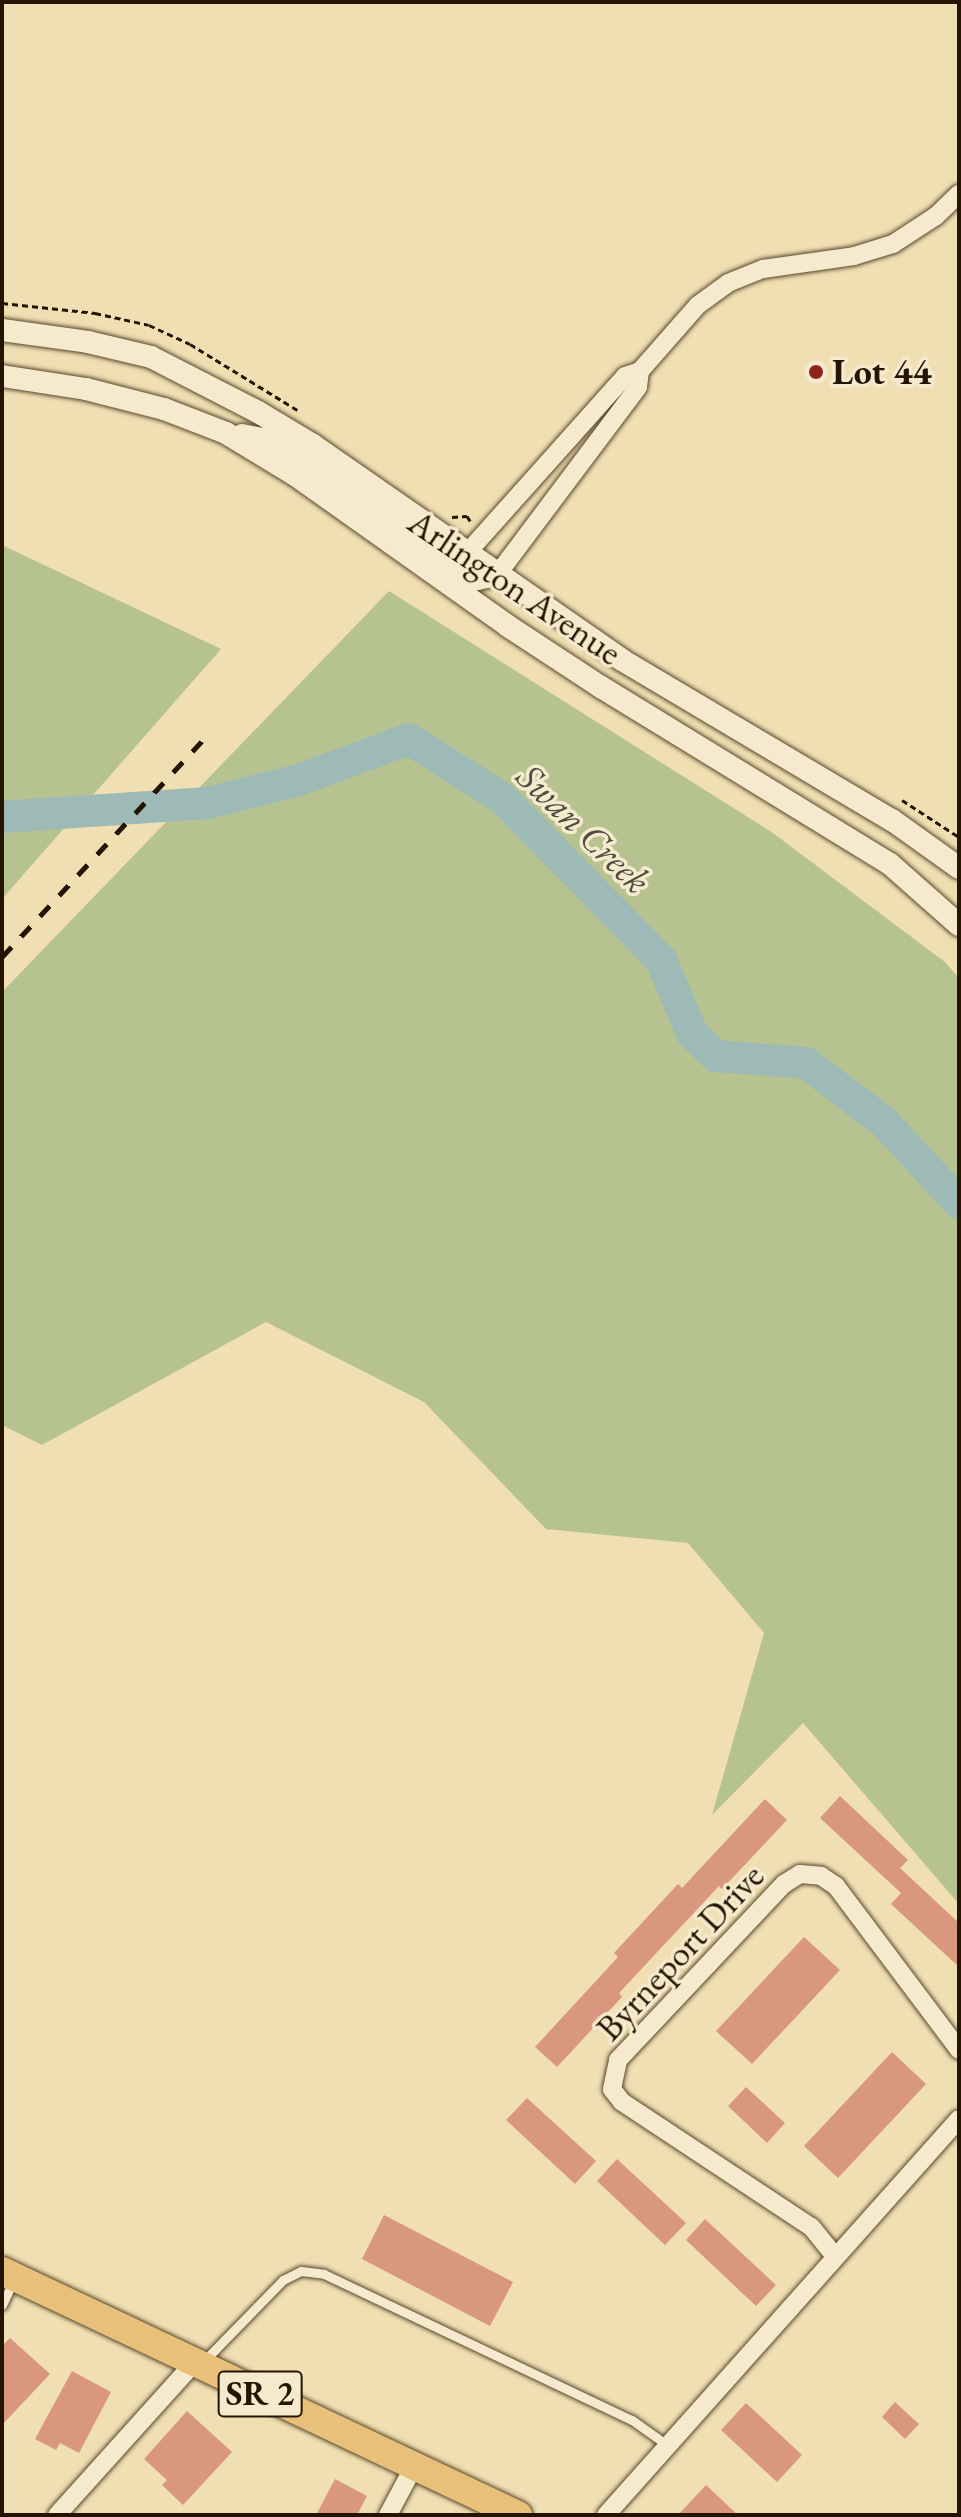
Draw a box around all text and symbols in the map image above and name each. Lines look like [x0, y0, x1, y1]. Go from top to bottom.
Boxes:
place label: Lot 44 [832, 350, 932, 394]
marker: Lot 44 [807, 363, 825, 381]
street label: Arlington Avenue [400, 500, 630, 674]
water label: Swan Creek [508, 753, 660, 903]
street label: Byrneport Drive [587, 1855, 773, 2049]
road number: SR 2 [216, 2364, 304, 2424]

